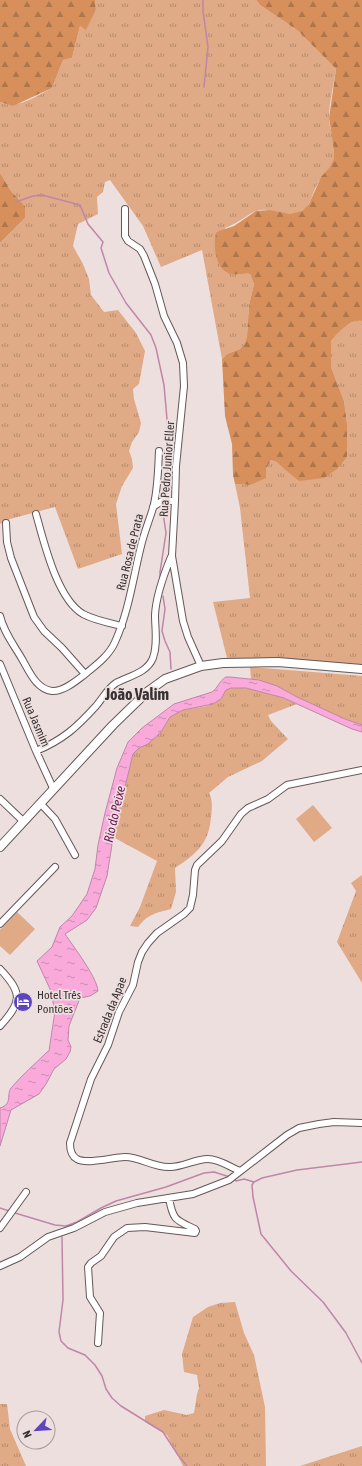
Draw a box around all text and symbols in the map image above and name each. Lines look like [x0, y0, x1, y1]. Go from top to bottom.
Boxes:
street label: Rua Pedro Junior Eller [157, 420, 177, 517]
street label: Rua Rosa de Prata [114, 512, 146, 592]
district label: João Valim [104, 685, 169, 703]
street label: Rua Jasmim [19, 695, 53, 749]
water label: Rio do Peixe [101, 784, 128, 844]
street label: Estrada da Apae [90, 975, 130, 1045]
place label: Hotel Três Pontões [37, 988, 81, 1016]
hotel icon: Hotel Três Pontões [12, 991, 34, 1013]
north arrow [16, 1410, 56, 1450]
text: N [20, 1429, 34, 1440]

